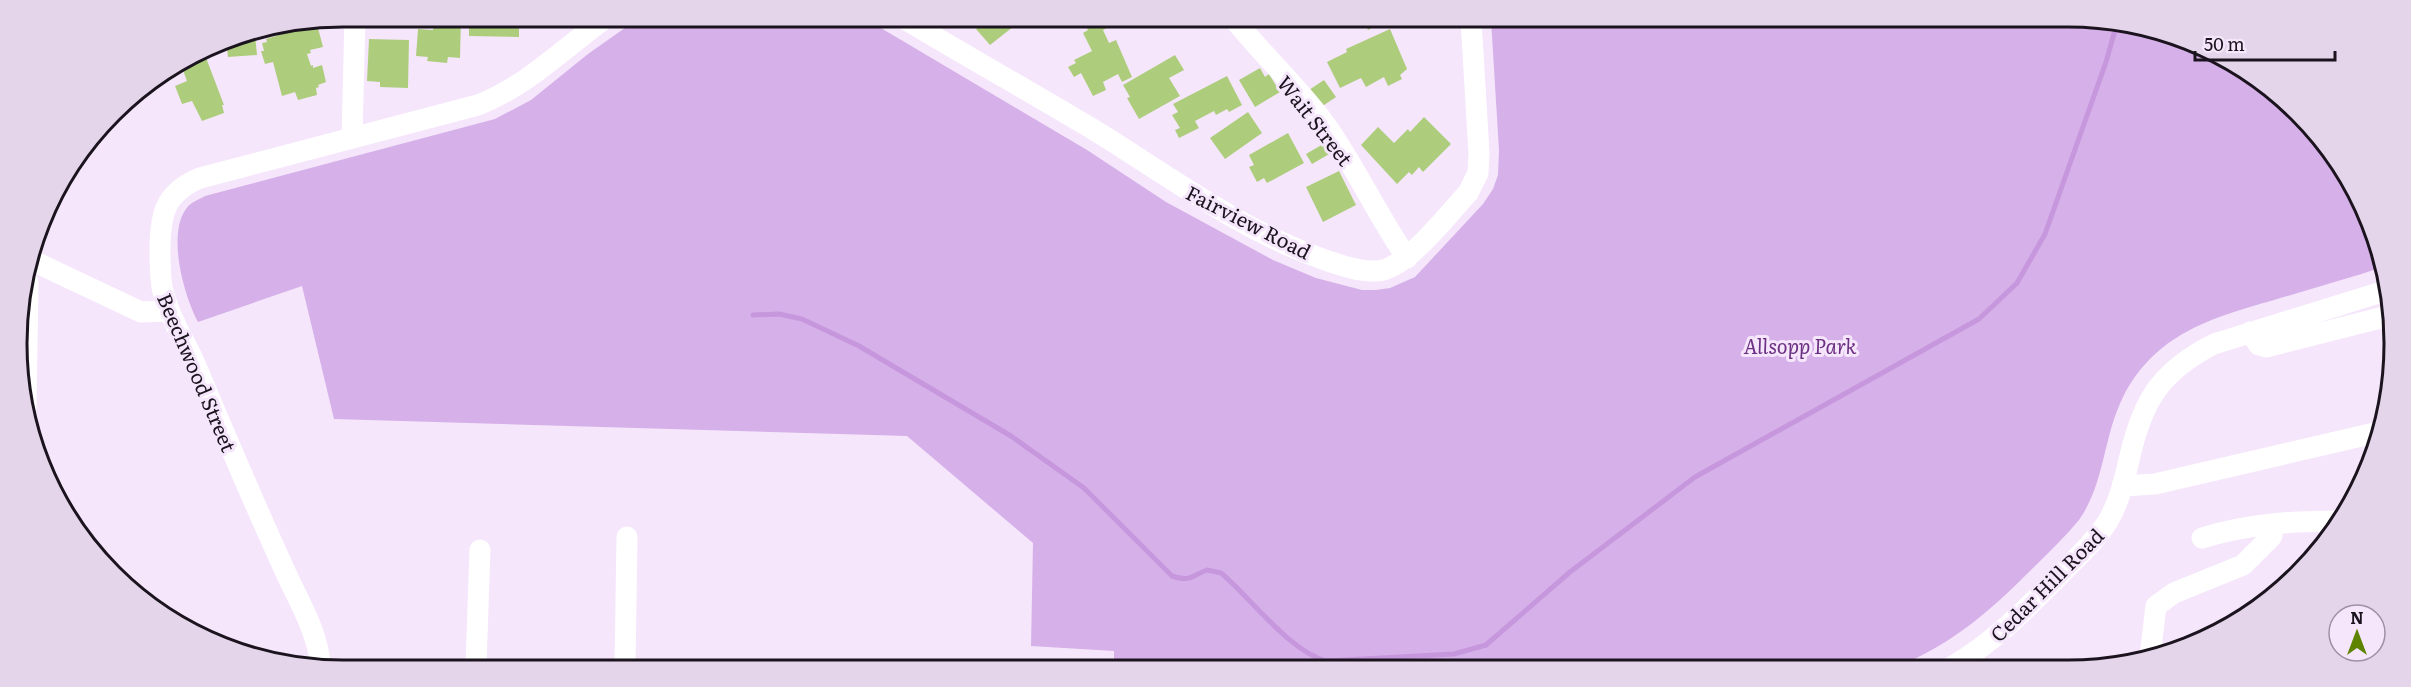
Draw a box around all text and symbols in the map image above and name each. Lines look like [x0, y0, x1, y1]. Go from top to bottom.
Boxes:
scale bar [2195, 24, 2334, 62]
text: 50 m [2204, 30, 2245, 57]
street label: Wait Street [1271, 68, 1361, 172]
street label: Fairview Road [1181, 177, 1317, 265]
street label: Beechwood Street [151, 288, 245, 456]
park label: Allsopp Park [1743, 330, 1857, 360]
street label: Cedar Hill Road [1982, 520, 2110, 648]
north arrow [2327, 603, 2387, 663]
text: N [2350, 605, 2364, 629]

